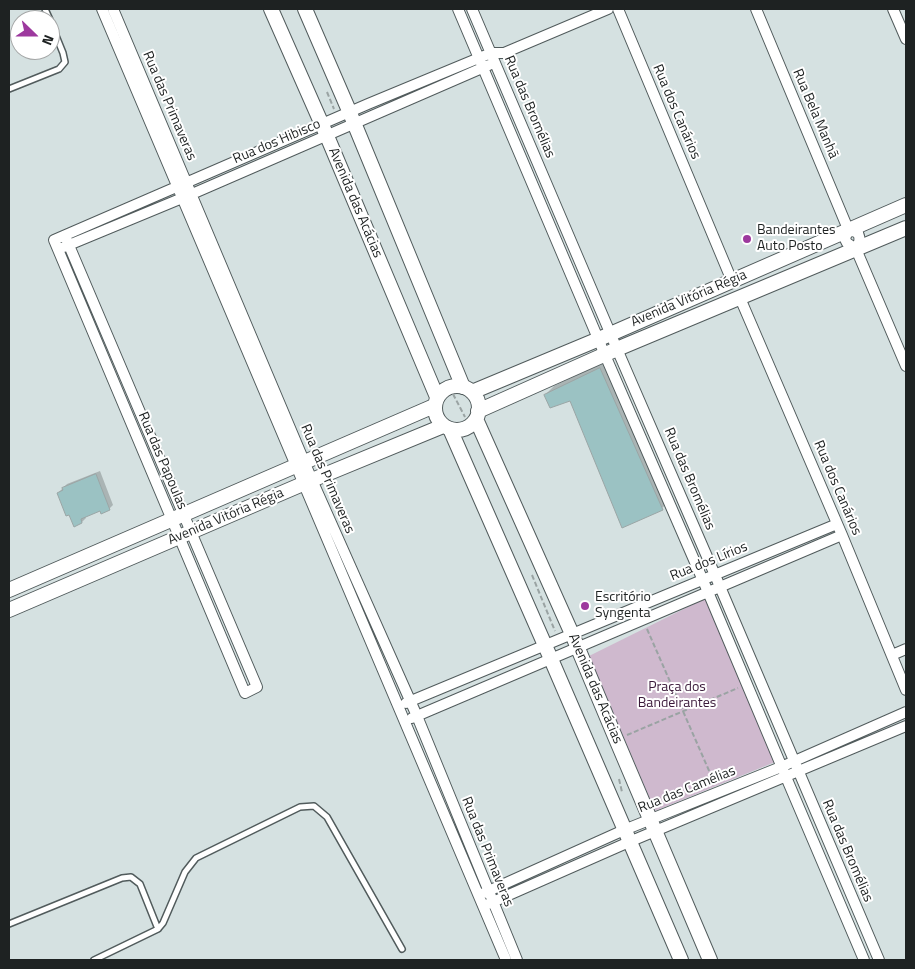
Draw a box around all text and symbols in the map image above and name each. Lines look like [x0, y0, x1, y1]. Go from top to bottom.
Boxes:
north arrow [10, 10, 60, 60]
text: N [37, 32, 60, 49]
street label: Rua das Primaveras [138, 49, 200, 163]
street label: Rua das Bromélias [500, 53, 558, 161]
street label: Rua dos Canários [648, 62, 704, 162]
street label: Rua Bela Manhã [789, 67, 841, 161]
street label: Rua dos Hibisco [231, 116, 323, 168]
street label: Avenida das Acácias [324, 145, 386, 261]
place label: Bandeirantes Auto Posto [757, 223, 836, 256]
marker: Bandeirantes Auto Posto [741, 233, 753, 245]
street label: Avenida Vitória Régia [629, 267, 749, 331]
street label: Rua das Papoulas [134, 410, 190, 512]
street label: Rua das Primaveras [296, 422, 358, 536]
street label: Rua das Bromélias [660, 425, 718, 533]
street label: Rua dos Canários [809, 438, 865, 538]
street label: Avenida Vitória Régia [166, 485, 286, 549]
street label: Rua dos Lírios [668, 539, 750, 585]
place label: Escritório Syngenta [595, 590, 651, 622]
marker: Escritório Syngenta [579, 600, 591, 612]
street label: Avenida das Acácias [564, 631, 626, 747]
park label: Praça dos Bandeirantes [638, 680, 716, 712]
street label: Rua das Camélias [636, 763, 738, 817]
street label: Rua das Primaveras [457, 795, 517, 909]
street label: Rua das Bromélias [818, 797, 876, 905]

